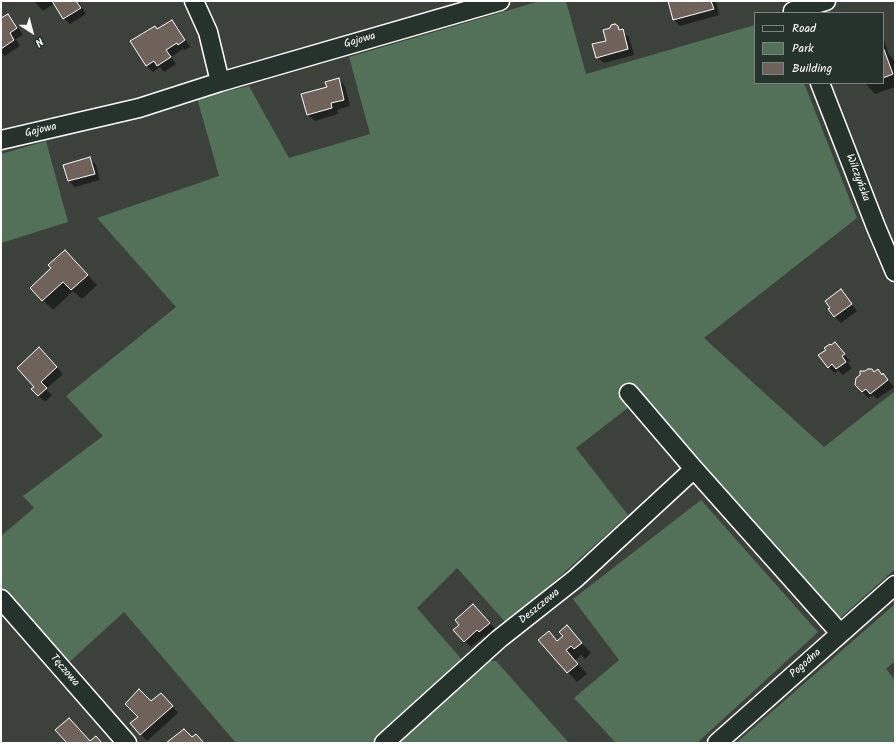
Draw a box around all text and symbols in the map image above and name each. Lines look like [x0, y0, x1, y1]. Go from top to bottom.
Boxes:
north arrow [12, 12, 52, 52]
legend [754, 12, 884, 84]
text: Road [792, 19, 816, 38]
street label: Gajowa [343, 30, 377, 52]
text: N [31, 32, 47, 51]
text: Park [792, 39, 814, 58]
text: Building [792, 59, 832, 78]
street label: Gajowa [24, 121, 58, 141]
street label: Wilczyńska [842, 152, 872, 204]
street label: Deszczowa [517, 586, 563, 628]
street label: Pogodna [788, 646, 824, 682]
street label: Tęczowa [47, 652, 81, 690]

